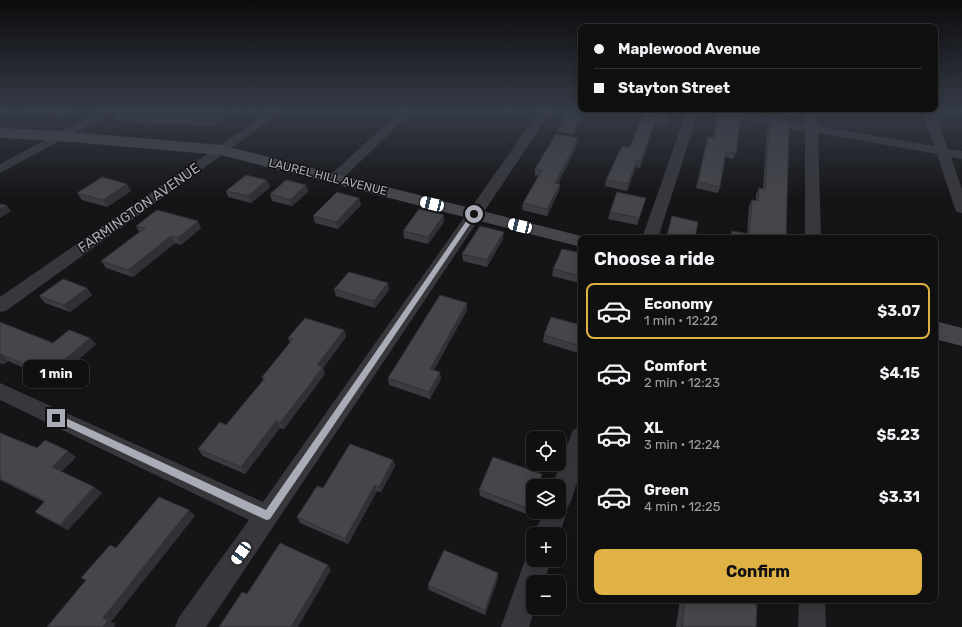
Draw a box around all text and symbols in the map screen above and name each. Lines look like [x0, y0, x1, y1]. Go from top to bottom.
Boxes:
text: Maplewood Avenue [618, 40, 761, 58]
text: Stayton Street [618, 79, 730, 97]
street label: LAUREL HILL AVENUE [267, 155, 389, 199]
street label: FARMINGTON AVENUE [75, 160, 203, 256]
car [419, 195, 445, 213]
route start [465, 205, 483, 223]
car [507, 217, 533, 235]
text: Choose a ride [594, 248, 715, 270]
icon: car [596, 293, 632, 329]
text: Economy [644, 295, 713, 313]
text: $3.07 [877, 302, 920, 320]
text: 1 min · 12:22 [644, 313, 718, 328]
icon: car [596, 355, 632, 391]
text: Comfort [644, 357, 707, 375]
callout: 1 min [23, 360, 89, 388]
text: $4.15 [879, 364, 920, 382]
text: 1 min [39, 366, 73, 381]
text: 2 min · 12:23 [644, 375, 720, 390]
route end [47, 409, 65, 427]
icon: car [596, 417, 632, 453]
text: XL [644, 419, 663, 437]
text: $5.23 [876, 426, 920, 444]
map controls [526, 431, 566, 615]
button: locate [526, 431, 566, 471]
text: 3 min · 12:24 [644, 437, 720, 452]
button: layers [526, 479, 566, 519]
icon: car [596, 479, 632, 515]
text: Green [644, 481, 689, 499]
text: $3.31 [879, 488, 920, 506]
text: 4 min · 12:25 [644, 499, 720, 514]
button: + [526, 527, 566, 567]
car [229, 540, 253, 566]
button: Confirm [594, 549, 922, 595]
button: − [526, 575, 566, 615]

